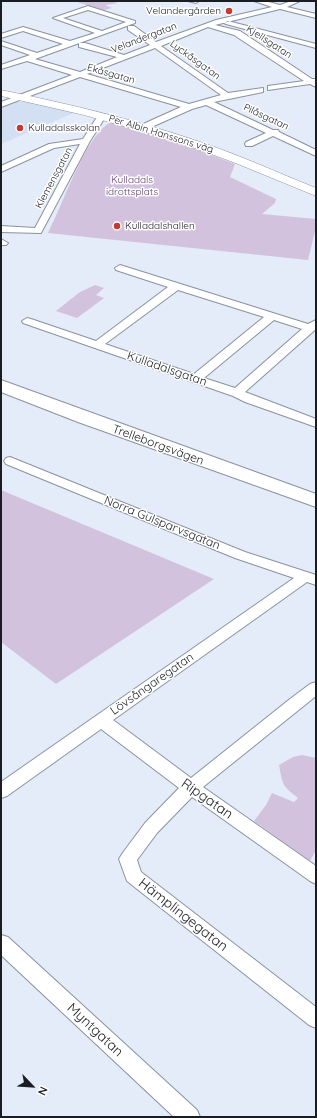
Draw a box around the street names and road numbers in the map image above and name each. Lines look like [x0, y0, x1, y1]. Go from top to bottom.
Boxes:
street label: Velandergatan [110, 20, 178, 56]
street label: Kjellsgatan [244, 23, 294, 61]
street label: Lyckåsgatan [167, 38, 223, 82]
street label: Ekåsgatan [86, 61, 136, 87]
street label: Pilåsgatan [241, 101, 291, 133]
street label: Per Albin Hanssons väg [107, 112, 215, 156]
street label: Klemensgatan [33, 145, 75, 211]
street label: Kulladalsgatan [125, 349, 209, 389]
street label: Trelleborgsvägen [110, 422, 206, 468]
street label: Norra Gulsparvsgatan [102, 493, 222, 553]
street label: Lövsångaregatan [108, 650, 196, 718]
street label: Ripgatan [178, 775, 236, 823]
street label: Hämplingegatan [135, 875, 231, 955]
street label: Myntgatan [63, 1000, 127, 1060]

